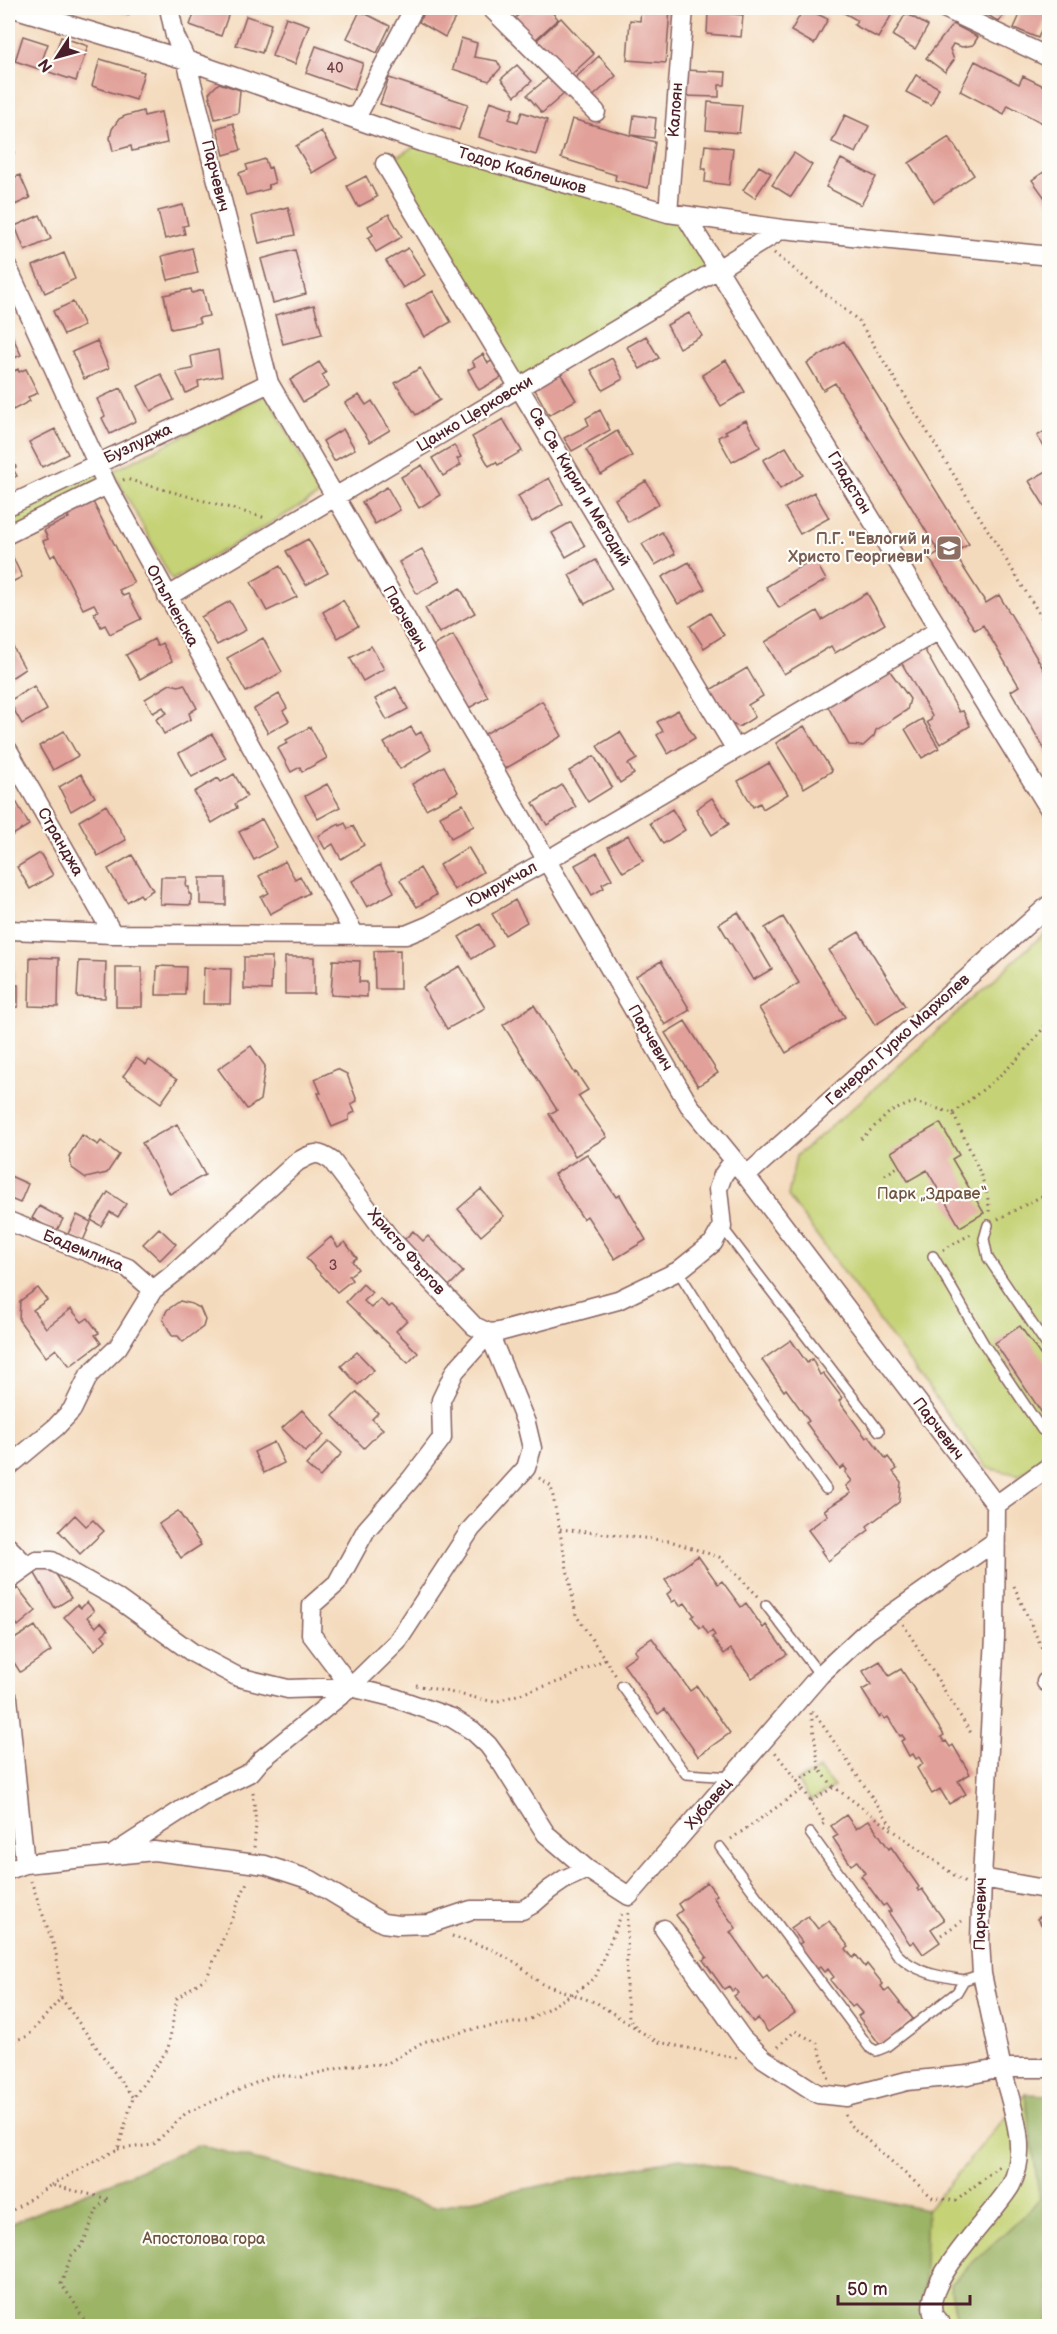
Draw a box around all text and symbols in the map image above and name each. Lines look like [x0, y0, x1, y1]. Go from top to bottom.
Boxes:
north arrow [27, 27, 87, 87]
text: N [35, 54, 57, 75]
house number: 40 [327, 60, 343, 77]
street label: Калоян [665, 82, 687, 138]
street label: Парчевич [197, 138, 233, 214]
street label: Тодор Каблешков [456, 144, 589, 199]
street label: Цанко Церковски [413, 372, 537, 456]
street label: Св. Св. Кирил и Методий [524, 404, 634, 570]
street label: Бузлуджа [101, 420, 175, 468]
street label: Гладстон [823, 448, 875, 518]
place label: П.Г. "Евлогий и Христо Георгиеви" [787, 530, 930, 567]
school or university icon: П.Г. "Евлогий и Христо Георгиеви" [934, 533, 964, 563]
street label: Опълченска [142, 562, 203, 651]
street label: Парчевич [378, 583, 432, 655]
street label: Странджа [33, 804, 87, 880]
street label: Юмрукчал [463, 858, 541, 912]
street label: Генерал Гурко Мархолев [822, 970, 974, 1110]
street label: Парчевич [623, 1002, 677, 1074]
park label: Парк „Здраве“ [877, 1185, 987, 1204]
street label: Христо Фъргов [363, 1205, 449, 1300]
street label: Бадемлика [40, 1226, 127, 1276]
house number: 3 [329, 1257, 337, 1274]
street label: Парчевич [908, 1394, 968, 1464]
street label: Хубавец [681, 1774, 737, 1834]
street label: Парчевич [971, 1877, 991, 1951]
park label: Апостолова гора [142, 2230, 266, 2249]
scale bar [838, 2268, 970, 2306]
text: 50 m [847, 2279, 888, 2300]

